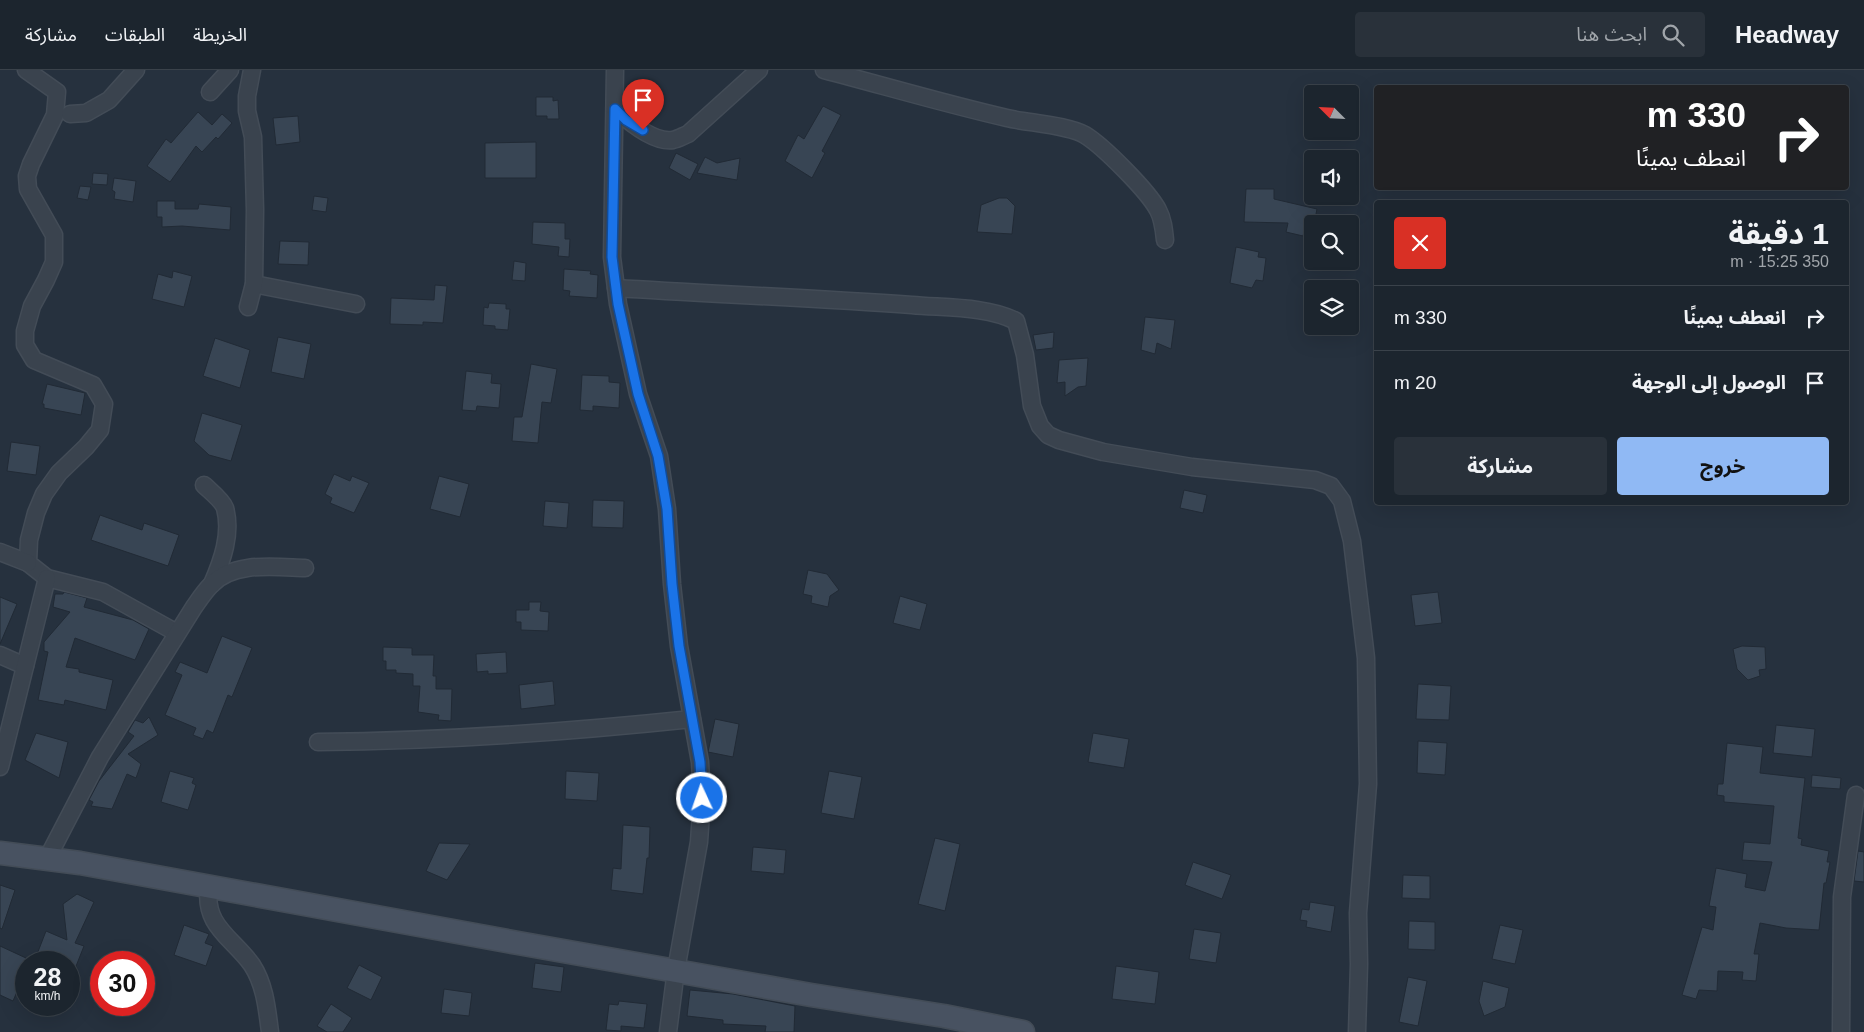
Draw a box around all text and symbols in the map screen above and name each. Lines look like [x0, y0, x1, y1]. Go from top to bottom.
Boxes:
search box [1355, 12, 1705, 57]
icon: search [1659, 21, 1687, 49]
text: Headway [1735, 21, 1839, 48]
text: ابحث هنا [1576, 24, 1647, 45]
text: مشاركة [25, 25, 77, 45]
text: الطبقات [105, 25, 165, 45]
text: الخريطة [193, 25, 247, 45]
pin [622, 79, 664, 130]
north arrow [1304, 85, 1359, 140]
map controls [1304, 85, 1359, 335]
icon: arrive [629, 86, 657, 114]
text: 330 m [1647, 95, 1746, 134]
icon: right [1764, 105, 1829, 170]
text: انعطف يمينًا [1636, 146, 1746, 171]
button: sound [1304, 150, 1359, 205]
button: search [1304, 215, 1359, 270]
button: close [1394, 217, 1446, 269]
text: 1 دقيقة [1728, 217, 1829, 250]
text: 350 m · 15:25 [1730, 253, 1829, 270]
button: layers [1304, 280, 1359, 335]
icon: right [1801, 304, 1829, 332]
text: 330 m [1394, 307, 1447, 328]
text: انعطف يمينًا [1684, 307, 1786, 328]
icon: arrive [1801, 369, 1829, 397]
text: 20 m [1394, 372, 1436, 393]
text: الوصول إلى الوجهة [1632, 372, 1786, 393]
button: مشاركة [1394, 437, 1607, 495]
button: خروج [1617, 437, 1829, 495]
position arrow [675, 771, 727, 823]
speed limit sign: 30 [90, 951, 155, 1016]
text: 28 [34, 963, 61, 991]
text: km/h [34, 989, 61, 1003]

